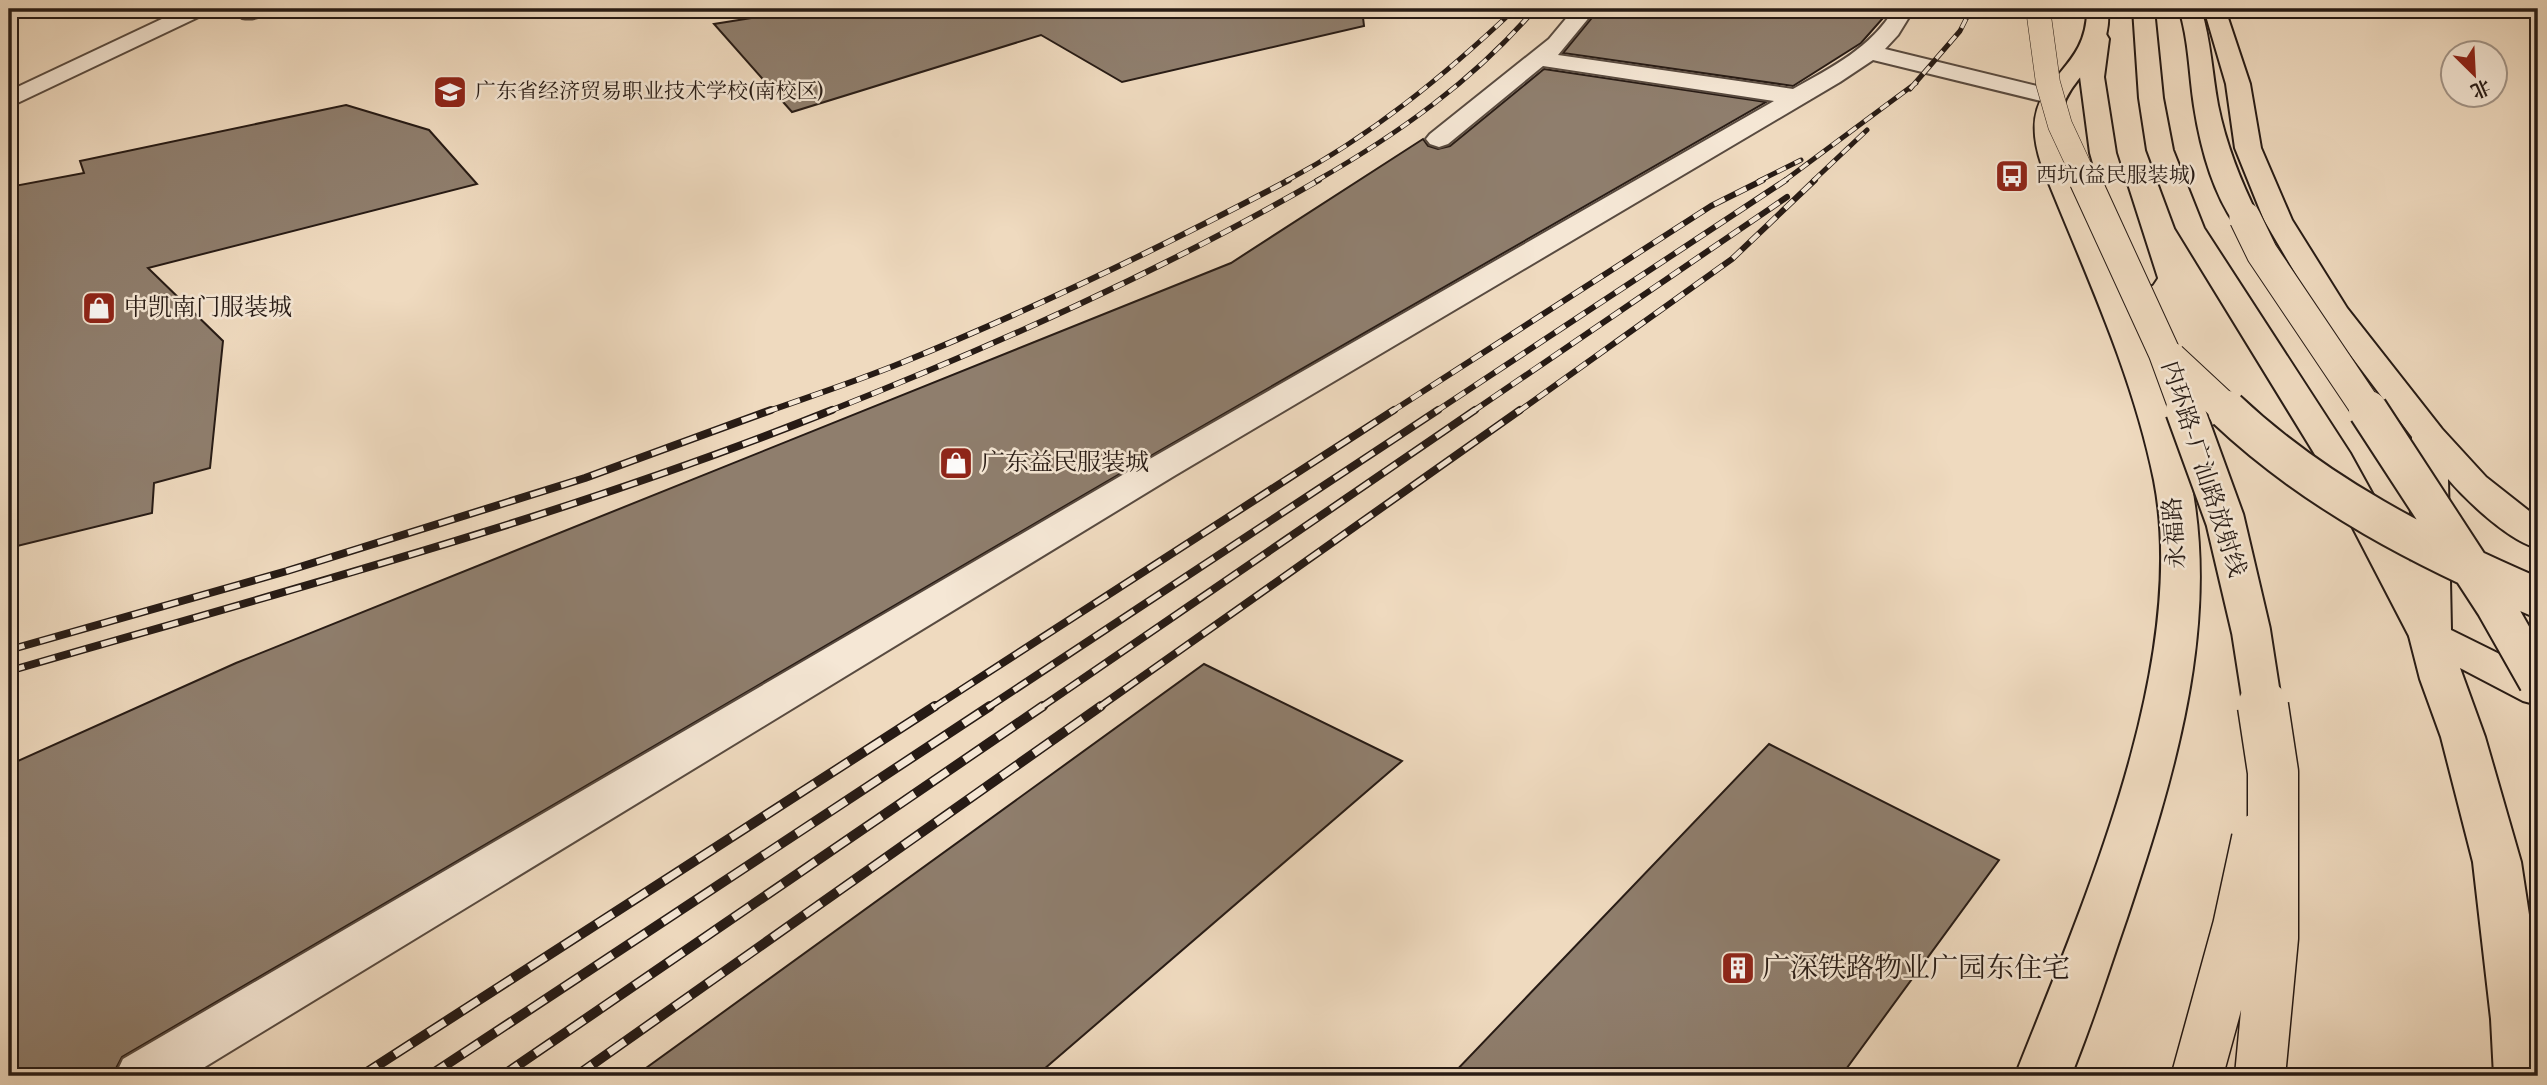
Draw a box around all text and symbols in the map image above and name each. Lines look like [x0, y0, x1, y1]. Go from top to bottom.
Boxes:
north arrow [2438, 38, 2508, 108]
school or university icon: 广东省经济贸易职业技术学校(南校区) [431, 73, 469, 111]
text: 北 [2467, 74, 2494, 103]
place label: 广东省经济贸易职业技术学校(南校区) [475, 79, 824, 105]
bus stop icon: 西坑(益民服装城) [1993, 157, 2031, 195]
place label: 西坑(益民服装城) [2036, 163, 2196, 189]
shop icon: 中凯南门服装城 [80, 289, 118, 327]
place label: 中凯南门服装城 [124, 293, 292, 323]
street label: 内环路-广汕路放射线 [2154, 357, 2252, 581]
shop icon: 广东益民服装城 [937, 444, 975, 482]
place label: 广东益民服装城 [981, 448, 1149, 478]
street label: 永福路 [2158, 496, 2192, 570]
building icon: 广深铁路物业广园东住宅 [1719, 949, 1757, 987]
place label: 广深铁路物业广园东住宅 [1762, 951, 2070, 986]

